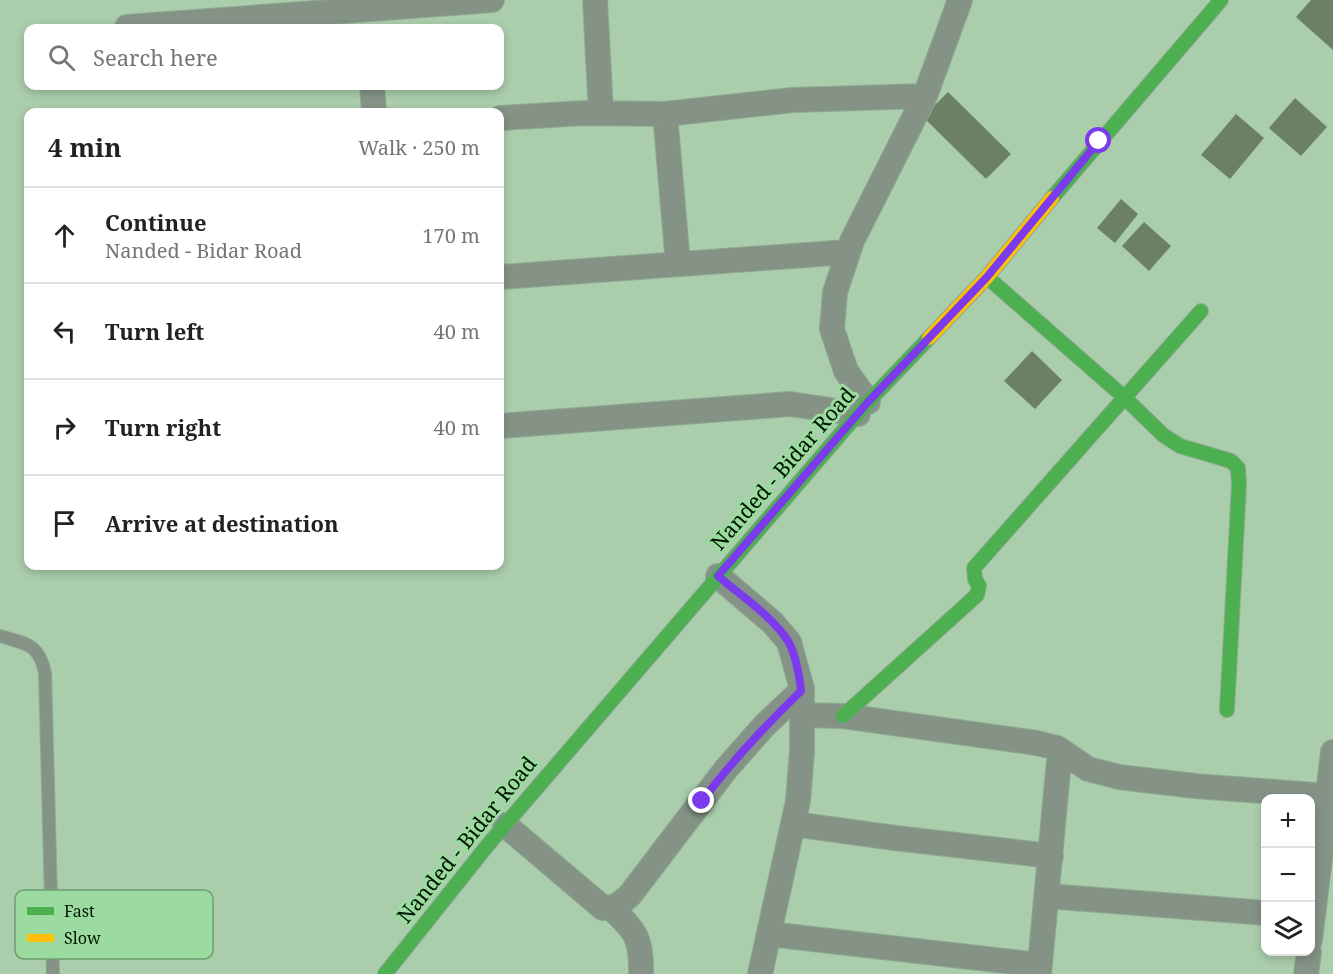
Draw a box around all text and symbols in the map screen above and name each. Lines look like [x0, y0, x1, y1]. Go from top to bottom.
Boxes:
search box [24, 24, 504, 90]
icon: search [45, 41, 78, 74]
text: Search here [93, 42, 218, 72]
route start [1085, 127, 1111, 153]
text: 4 min [48, 129, 122, 165]
text: Walk · 250 m [358, 134, 480, 161]
text: Continue [105, 207, 207, 237]
icon: ahead [48, 219, 81, 252]
text: 170 m [422, 222, 480, 249]
text: Nanded - Bidar Road [105, 237, 302, 264]
icon: left [48, 315, 81, 348]
text: Turn left [105, 316, 204, 346]
text: 40 m [434, 318, 480, 345]
street label: Nanded - Bidar Road [704, 381, 861, 556]
icon: right [48, 411, 81, 444]
text: Turn right [105, 412, 221, 442]
text: 40 m [434, 414, 480, 441]
icon: arrive [48, 507, 81, 540]
text: Arrive at destination [105, 508, 339, 538]
street label: Nanded - Bidar Road [390, 750, 542, 929]
route end [688, 787, 714, 813]
map controls [1261, 794, 1315, 956]
button: + [1261, 794, 1315, 848]
button: − [1261, 848, 1315, 902]
legend [15, 890, 213, 959]
text: Fast [64, 900, 95, 922]
button: layers [1261, 902, 1315, 956]
text: Slow [64, 927, 101, 949]

